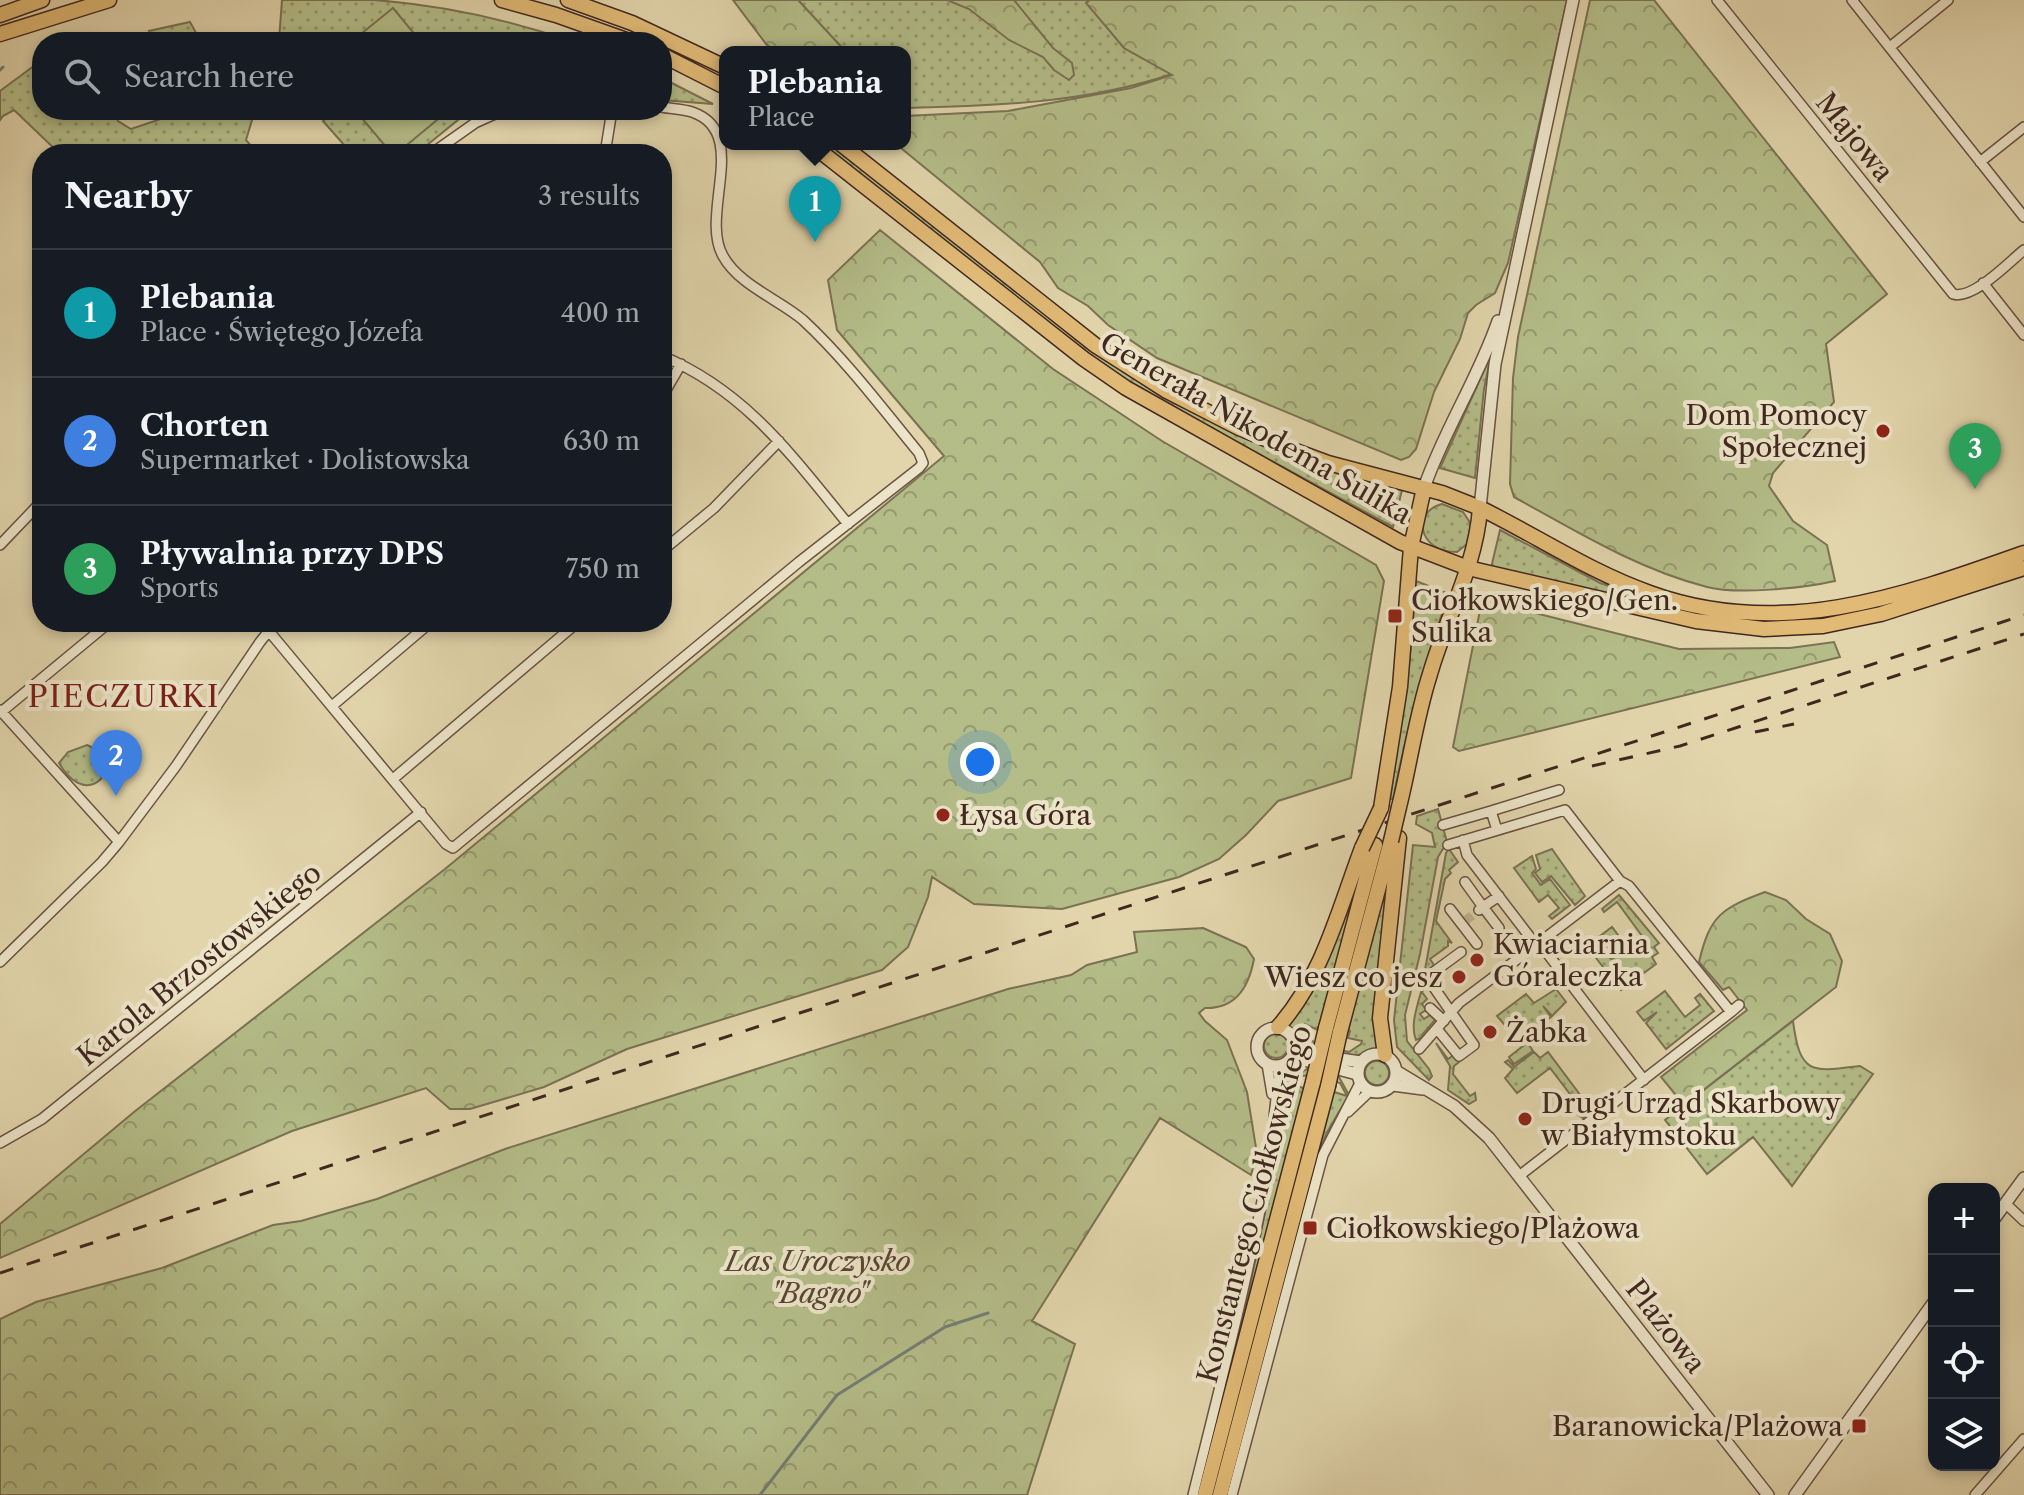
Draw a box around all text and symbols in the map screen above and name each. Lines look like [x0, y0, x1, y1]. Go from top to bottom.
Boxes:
search box [32, 32, 672, 120]
popup [719, 46, 911, 150]
icon: search [60, 54, 104, 98]
text: Search here [124, 58, 294, 95]
text: Plebania [748, 64, 882, 101]
street label: Majowa [1809, 86, 1901, 188]
text: Place [748, 101, 815, 133]
text: Nearby [64, 175, 192, 217]
pin: 1 [789, 176, 841, 242]
text: 3 results [538, 180, 640, 212]
text: Plebania [140, 279, 275, 316]
text: 1 [84, 297, 96, 329]
text: 400 m [561, 297, 640, 329]
text: Place · Świętego Józefa [140, 316, 423, 348]
street label: Generała Nikodema Sulika [1094, 325, 1418, 531]
place label: Dom Pomocy Społecznej [1686, 398, 1867, 464]
text: Chorten [140, 407, 269, 444]
marker: Dom Pomocy Społecznej [1874, 422, 1892, 440]
pin: 3 [1949, 423, 2001, 489]
text: 2 [82, 425, 98, 457]
text: 630 m [563, 425, 640, 457]
text: Supermarket · Dolistowska [140, 444, 470, 476]
text: Pływalnia przy DPS [140, 535, 444, 572]
text: 3 [83, 553, 97, 585]
text: 750 m [565, 553, 640, 585]
text: Sports [140, 572, 219, 604]
place label: Ciołkowskiego/Gen. Sulika [1411, 583, 1678, 649]
marker: Ciołkowskiego/Gen. Sulika [1386, 607, 1404, 625]
district label: PIECZURKI [28, 678, 220, 715]
pin: 2 [90, 730, 142, 796]
your location [960, 742, 1000, 782]
place label: Łysa Góra [959, 798, 1091, 832]
marker: Łysa Góra [934, 806, 952, 824]
street label: Karola Brzostowskiego [70, 855, 328, 1073]
place label: Kwiaciarnia Góraleczka [1493, 927, 1650, 993]
marker: Kwiaciarnia Góraleczka [1468, 951, 1486, 969]
place label: Wiesz co jesz [1263, 960, 1443, 994]
marker: Wiesz co jesz [1450, 968, 1468, 986]
place label: Żabka [1506, 1015, 1587, 1049]
street label: Konstantego Ciołkowskiego [1190, 1021, 1318, 1387]
marker: Żabka [1481, 1023, 1499, 1041]
place label: Drugi Urząd Skarbowy w Białymstoku [1540, 1086, 1841, 1152]
marker: Drugi Urząd Skarbowy w Białymstoku [1516, 1110, 1534, 1128]
map controls [1928, 1183, 2000, 1471]
button: + [1928, 1183, 2000, 1255]
place label: Ciołkowskiego/Plażowa [1326, 1211, 1640, 1245]
marker: Ciołkowskiego/Plażowa [1301, 1219, 1319, 1237]
park label: Las Uroczysko "Bagno" [723, 1244, 911, 1310]
button: − [1928, 1255, 2000, 1327]
street label: Plażowa [1619, 1272, 1713, 1380]
button: locate [1928, 1327, 2000, 1399]
button: layers [1928, 1399, 2000, 1471]
place label: Baranowicka/Plażowa [1552, 1409, 1843, 1443]
marker: Baranowicka/Plażowa [1850, 1417, 1868, 1435]

